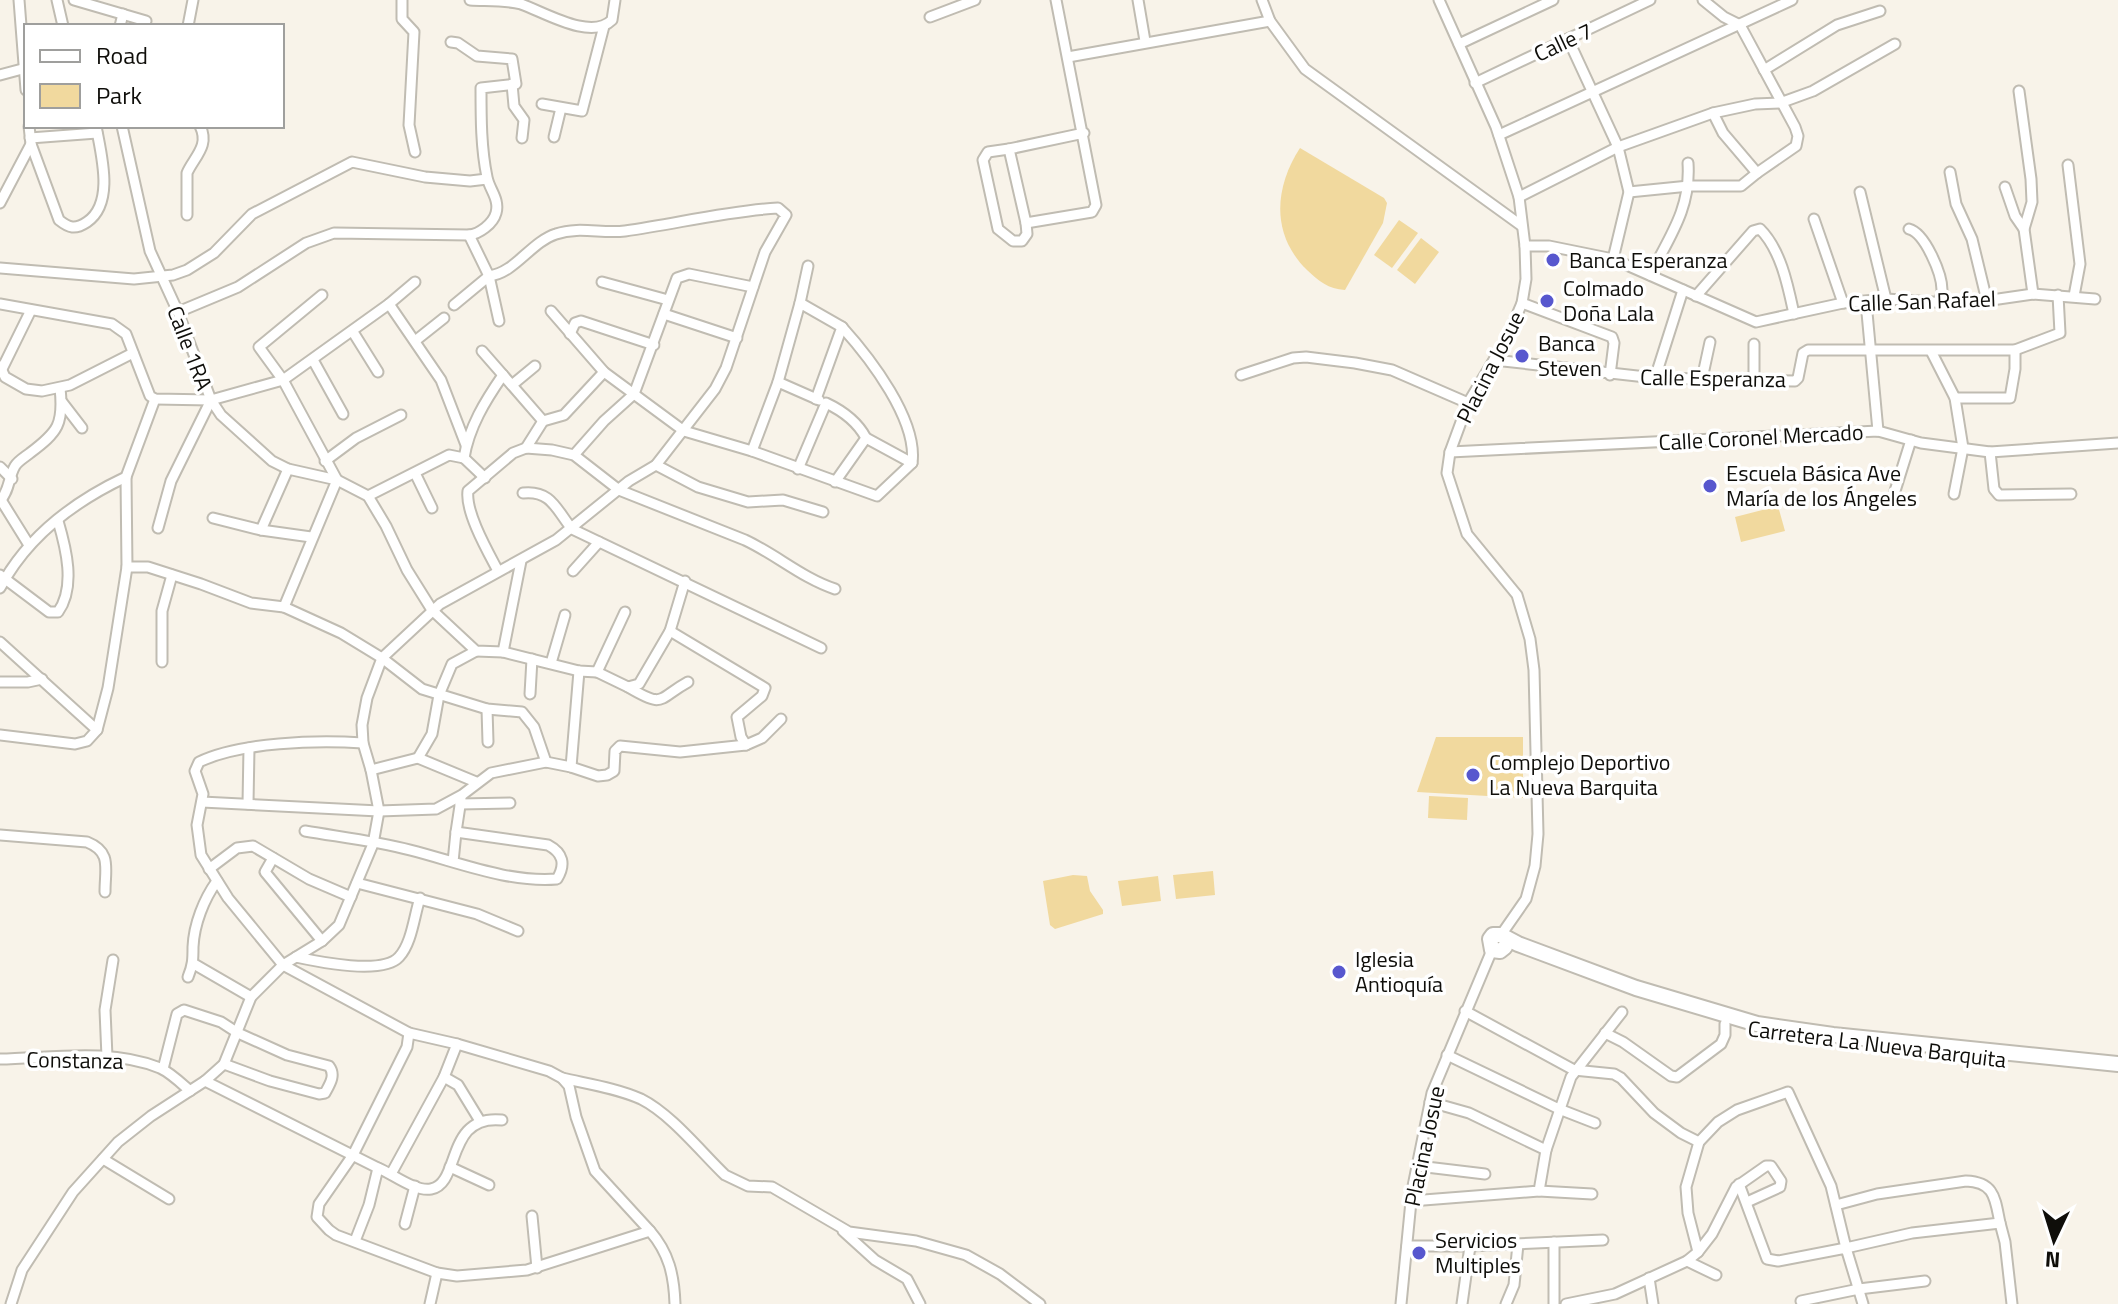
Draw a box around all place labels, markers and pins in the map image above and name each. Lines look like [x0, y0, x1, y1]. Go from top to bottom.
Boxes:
place label: Banca Esperanza [1569, 243, 1727, 277]
marker: Banca Esperanza [1544, 251, 1562, 269]
place label: Colmado Doña Lala [1563, 271, 1654, 330]
marker: Colmado Doña Lala [1538, 292, 1556, 310]
place label: Banca Steven [1538, 326, 1602, 385]
marker: Banca Steven [1513, 347, 1531, 365]
place label: Escuela Básica Ave María de los Ángeles [1726, 456, 1917, 515]
marker: Escuela Básica Ave María de los Ángeles [1701, 477, 1719, 495]
place label: Complejo Deportivo La Nueva Barquita [1489, 745, 1670, 804]
marker: Complejo Deportivo La Nueva Barquita [1464, 766, 1482, 784]
place label: Iglesia Antioquía [1355, 942, 1443, 1001]
marker: Iglesia Antioquía [1330, 963, 1348, 981]
place label: Servicios Multiples [1435, 1223, 1521, 1282]
marker: Servicios Multiples [1410, 1244, 1428, 1262]

